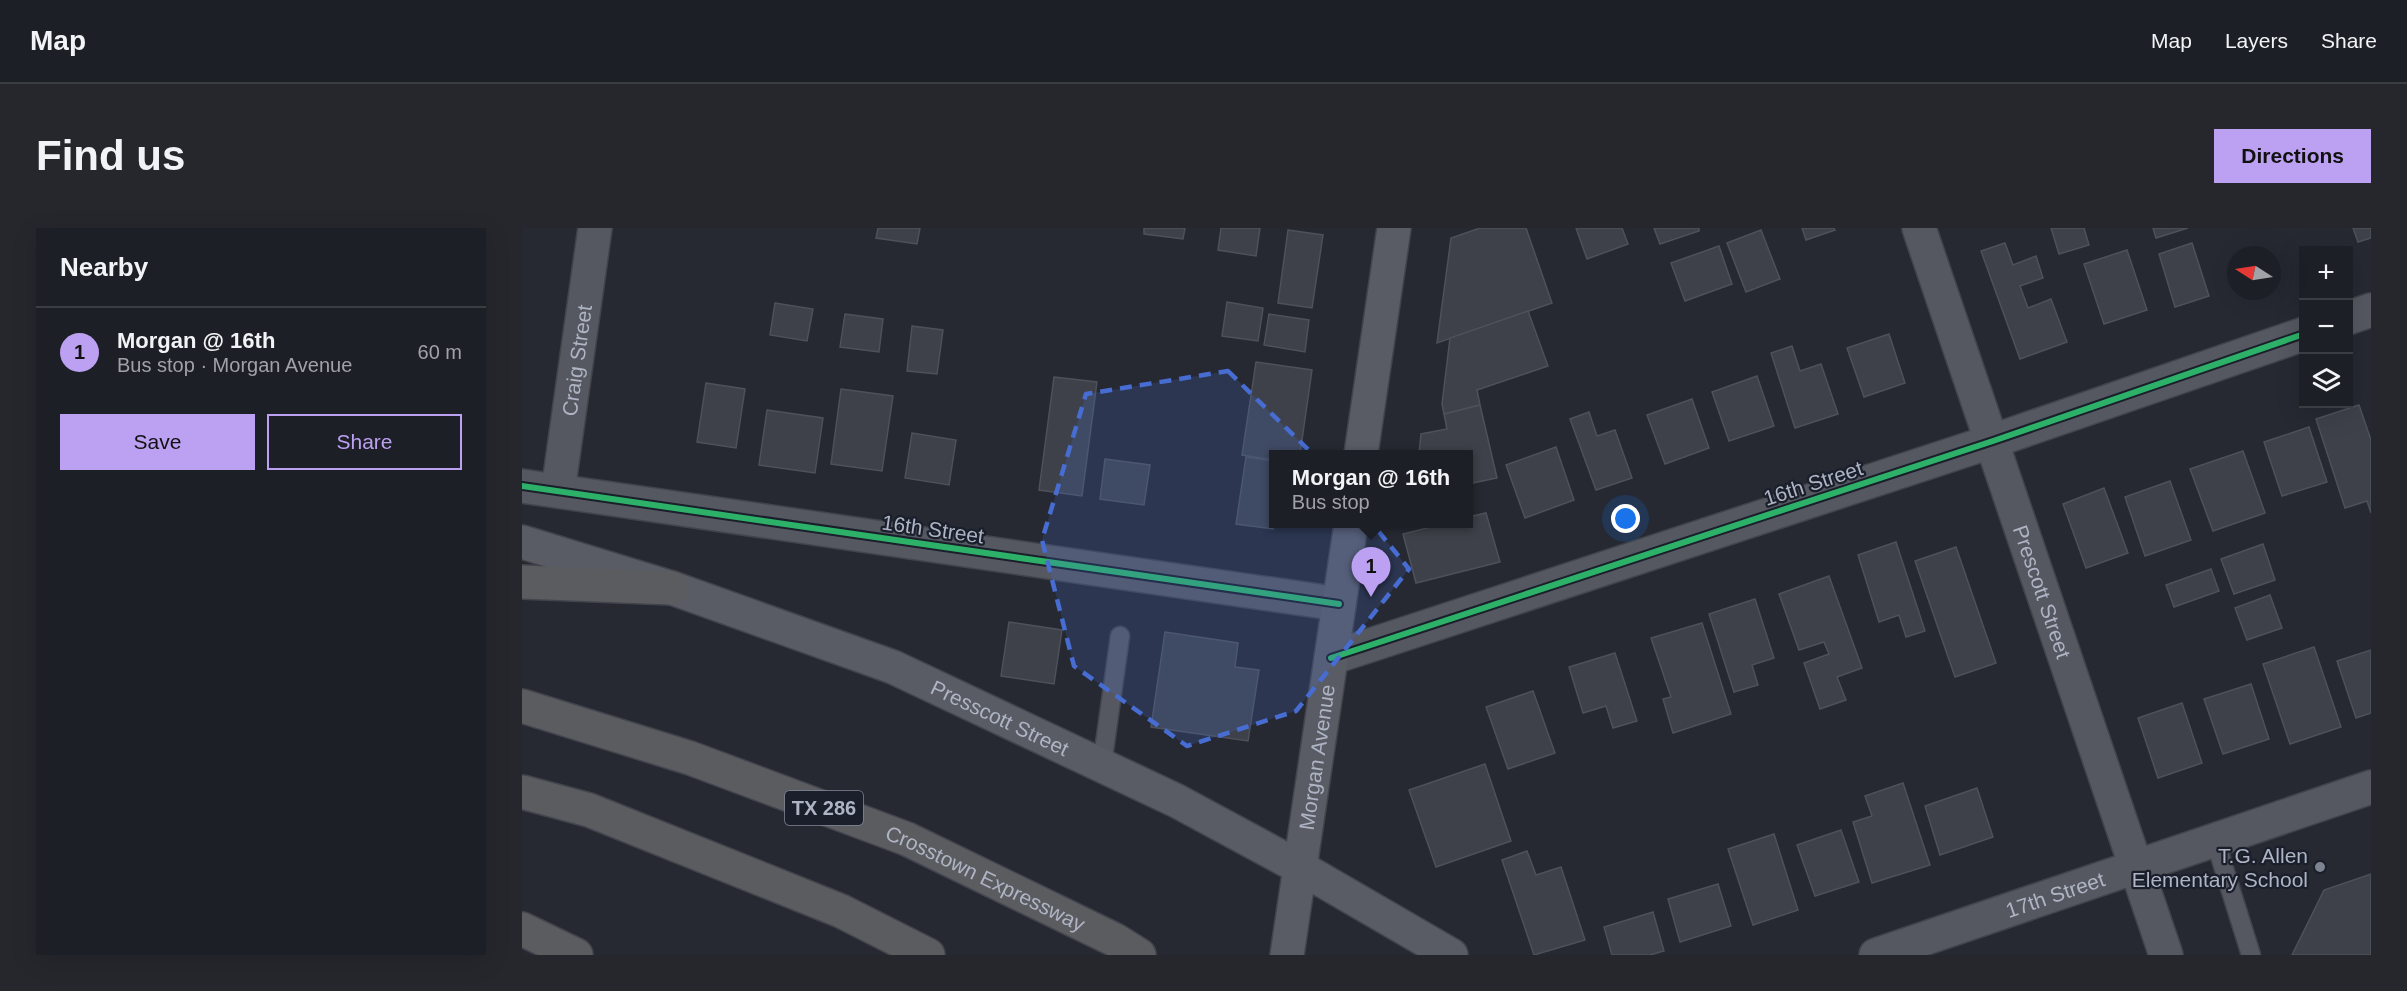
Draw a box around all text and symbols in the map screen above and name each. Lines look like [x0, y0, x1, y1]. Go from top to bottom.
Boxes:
text: Map [30, 25, 86, 56]
text: Map [2151, 29, 2192, 52]
text: Layers [2225, 29, 2288, 52]
text: Share [2321, 29, 2377, 52]
button: Directions [2214, 129, 2371, 183]
text: Find us [36, 132, 185, 179]
north arrow [2227, 246, 2281, 300]
map controls [2299, 246, 2353, 408]
button: + [2299, 246, 2353, 300]
text: Nearby [60, 252, 148, 282]
button: − [2299, 300, 2353, 354]
street label: Craig Street [557, 303, 596, 417]
text: Morgan @ 16th [117, 328, 275, 353]
text: 1 [74, 341, 85, 363]
text: 60 m [418, 341, 462, 363]
text: Bus stop · Morgan Avenue [117, 354, 352, 376]
button: layers [2299, 354, 2353, 408]
button: Save [60, 414, 255, 470]
button: Share [267, 414, 462, 470]
popup [1269, 450, 1473, 528]
street label: 16th Street [1761, 456, 1866, 510]
text: Morgan @ 16th [1292, 465, 1450, 490]
text: Bus stop [1292, 491, 1370, 513]
your location [1611, 504, 1640, 533]
street label: 16th Street [881, 510, 986, 548]
street label: Prescott Street [2009, 522, 2076, 661]
pin: 1 [1352, 548, 1390, 597]
street label: Presscott Street [928, 675, 1073, 760]
street label: Morgan Avenue [1294, 683, 1339, 831]
road number: TX 286 [785, 791, 863, 825]
street label: Crosstown Expressway [883, 821, 1089, 935]
place label: T.G. Allen Elementary School [2132, 844, 2308, 891]
marker: T.G. Allen Elementary School [2313, 860, 2327, 874]
street label: 17th Street [2003, 867, 2108, 922]

